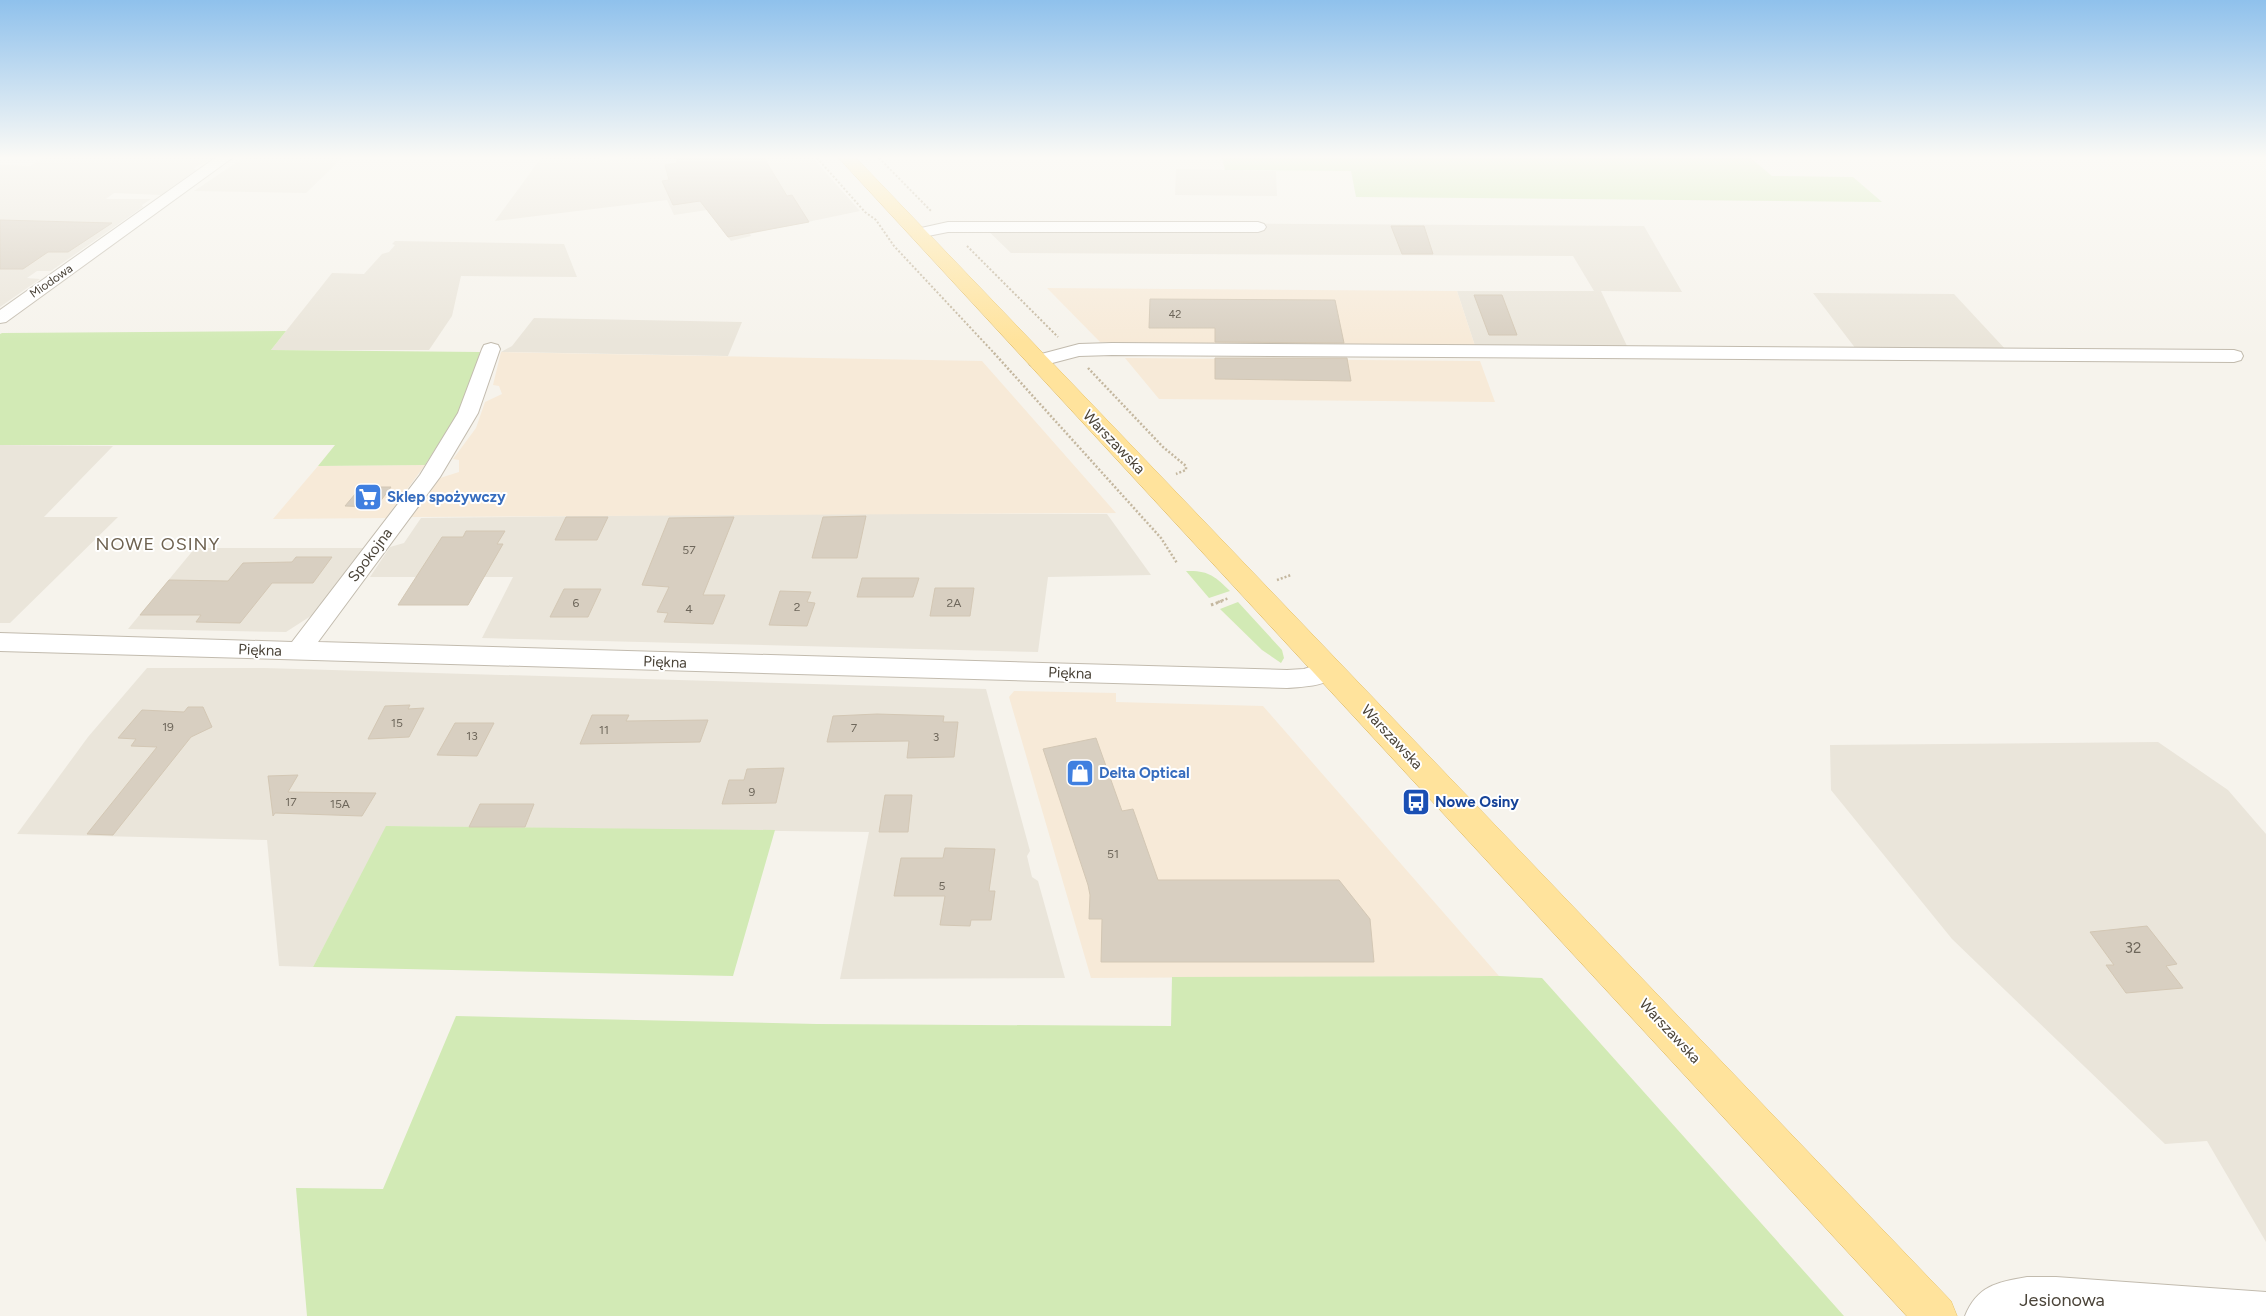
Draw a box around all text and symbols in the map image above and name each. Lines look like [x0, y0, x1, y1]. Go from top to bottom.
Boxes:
street label: Miodowa [27, 261, 75, 301]
house number: 42 [1169, 308, 1181, 321]
street label: Warszawska [1079, 406, 1149, 478]
supermarket icon: Sklep spożywczy [353, 482, 383, 512]
place label: Sklep spożywczy [387, 488, 506, 506]
street label: Spokojna [344, 525, 396, 585]
district label: NOWE OSINY [96, 533, 220, 555]
house number: 57 [682, 543, 696, 557]
house number: 6 [573, 596, 580, 610]
house number: 2A [947, 596, 961, 610]
house number: 2 [794, 600, 800, 614]
house number: 4 [685, 602, 693, 616]
street label: Piękna [238, 640, 282, 660]
street label: Piękna [643, 652, 687, 672]
street label: Piękna [1048, 663, 1092, 683]
street label: Warszawska [1357, 701, 1427, 773]
house number: 15 [391, 716, 403, 730]
house number: 19 [162, 720, 174, 734]
house number: 7 [851, 721, 858, 735]
house number: 11 [599, 723, 609, 737]
house number: 13 [466, 729, 478, 743]
house number: 3 [933, 730, 939, 744]
shop icon: Delta Optical [1065, 758, 1095, 788]
place label: Delta Optical [1099, 764, 1190, 782]
house number: 9 [749, 785, 756, 799]
bus stop icon: Nowe Osiny [1401, 787, 1431, 817]
place label: Nowe Osiny [1435, 793, 1519, 811]
house number: 17 [285, 795, 297, 809]
house number: 15A [330, 797, 350, 811]
house number: 51 [1107, 847, 1119, 861]
house number: 5 [939, 879, 946, 893]
house number: 32 [2125, 939, 2141, 957]
street label: Warszawska [1635, 995, 1705, 1067]
street label: Jesionowa [2019, 1289, 2105, 1311]

